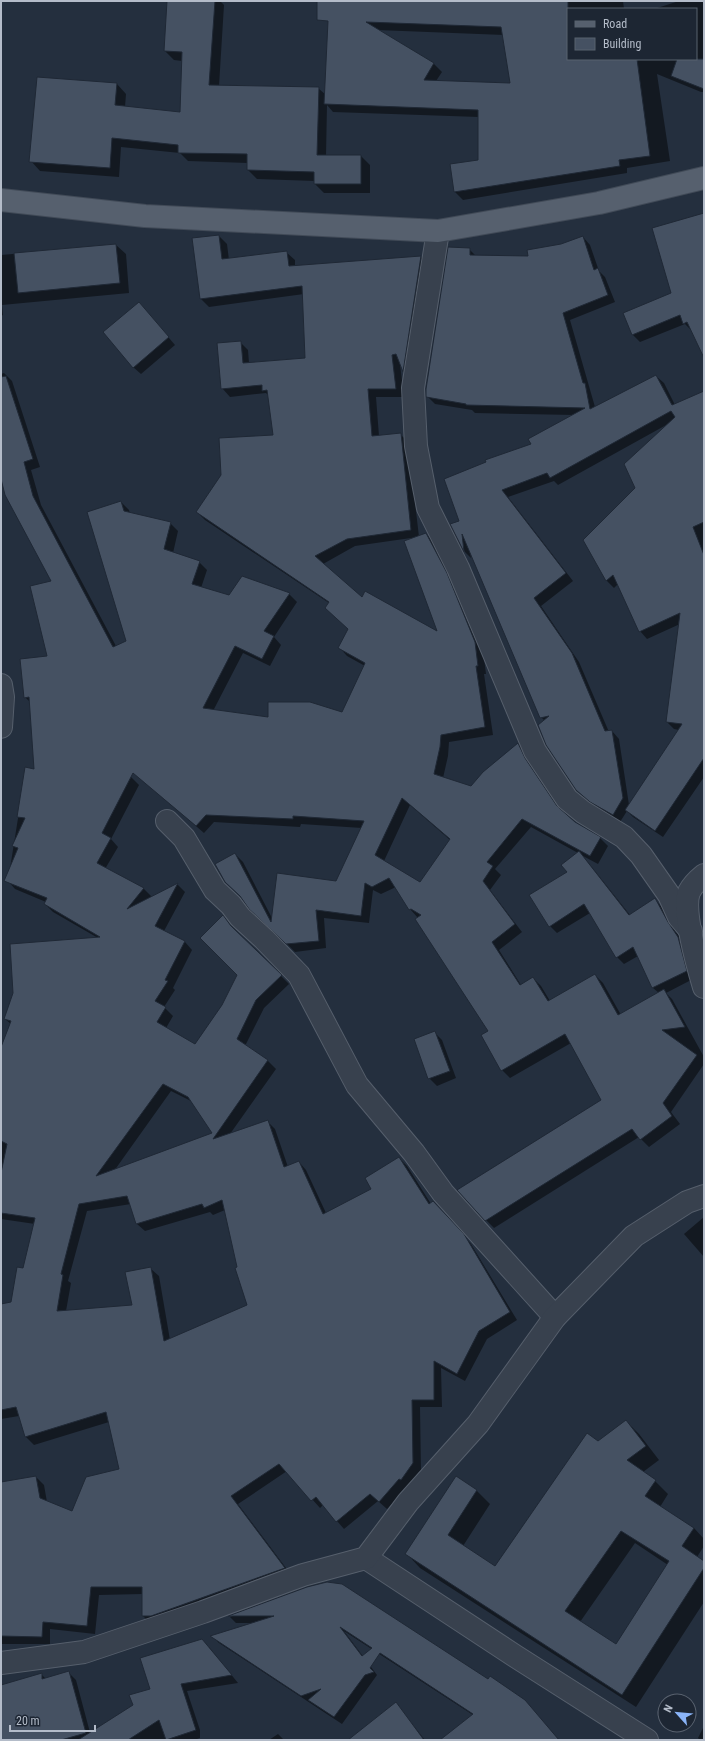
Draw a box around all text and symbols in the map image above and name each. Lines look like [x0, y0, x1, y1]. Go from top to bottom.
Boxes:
legend [567, 8, 697, 60]
text: Road [603, 17, 627, 31]
text: Building [603, 37, 641, 51]
north arrow [657, 1693, 697, 1733]
text: N [661, 1703, 676, 1715]
scale bar [10, 1707, 95, 1733]
text: 20 m [16, 1714, 40, 1728]

